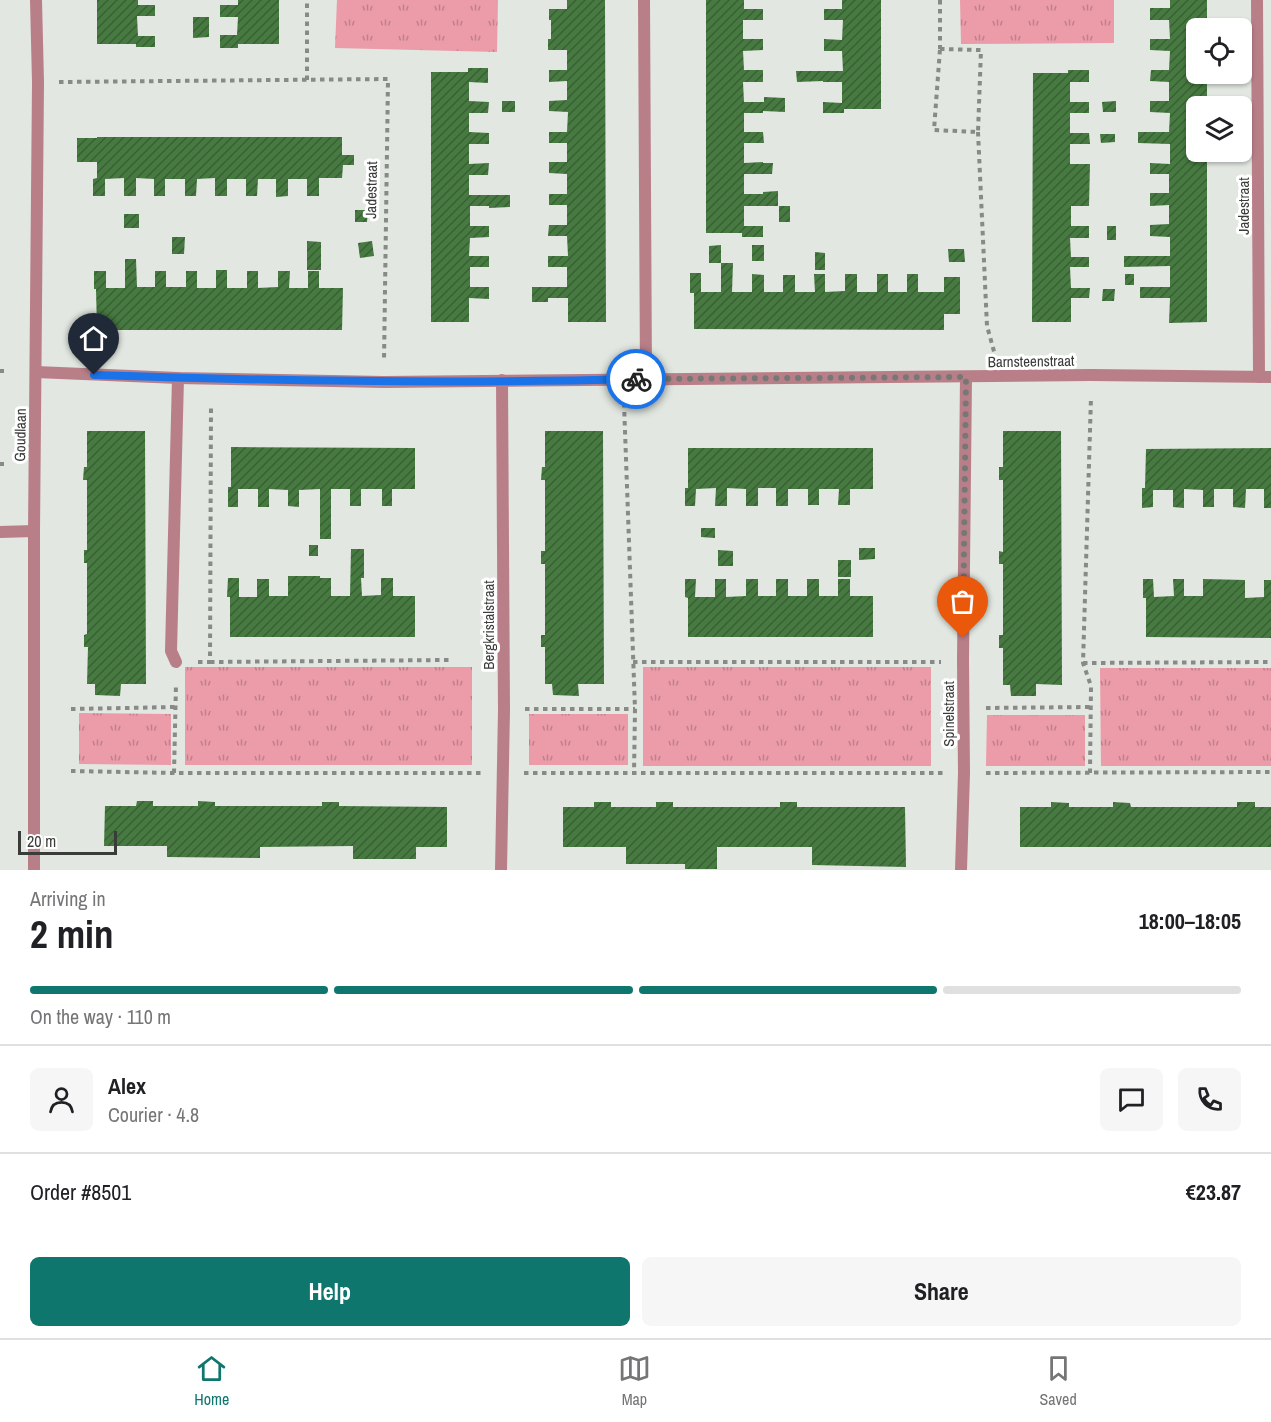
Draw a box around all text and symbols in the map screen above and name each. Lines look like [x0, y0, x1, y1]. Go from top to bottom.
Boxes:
map controls [1186, 18, 1252, 162]
button: locate [1186, 18, 1252, 84]
button: layers [1186, 96, 1252, 162]
street label: Jadestraat [360, 161, 382, 219]
street label: Jadestraat [1233, 177, 1254, 235]
pin [68, 313, 119, 375]
icon: home [77, 322, 110, 355]
courier [606, 349, 666, 409]
street label: Barnsteenstraat [987, 350, 1075, 372]
icon: bike [620, 363, 653, 396]
street label: Goudlaan [9, 408, 31, 462]
pin [937, 576, 988, 638]
street label: Bergkristalstraat [478, 580, 499, 670]
icon: bag [946, 585, 979, 618]
street label: Spinelstraat [938, 681, 959, 747]
scale bar [18, 828, 117, 856]
text: 20 m [27, 830, 56, 852]
text: Arriving in [30, 885, 106, 912]
text: 18:00–18:05 [1139, 906, 1241, 936]
text: 2 min [30, 908, 114, 960]
text: On the way · 110 m [30, 1003, 171, 1030]
button: person [30, 1068, 93, 1131]
button: chat [1100, 1068, 1163, 1131]
button: phone [1178, 1068, 1241, 1131]
text: Alex [108, 1071, 146, 1101]
text: Courier · 4.8 [108, 1101, 199, 1128]
text: Order #8501 [30, 1177, 131, 1207]
text: €23.87 [1186, 1177, 1241, 1207]
button: Help [30, 1257, 630, 1326]
button: Share [642, 1257, 1241, 1326]
tab: Home [194, 1352, 229, 1410]
tab: Map [618, 1352, 651, 1410]
tab: Saved [1039, 1352, 1077, 1410]

